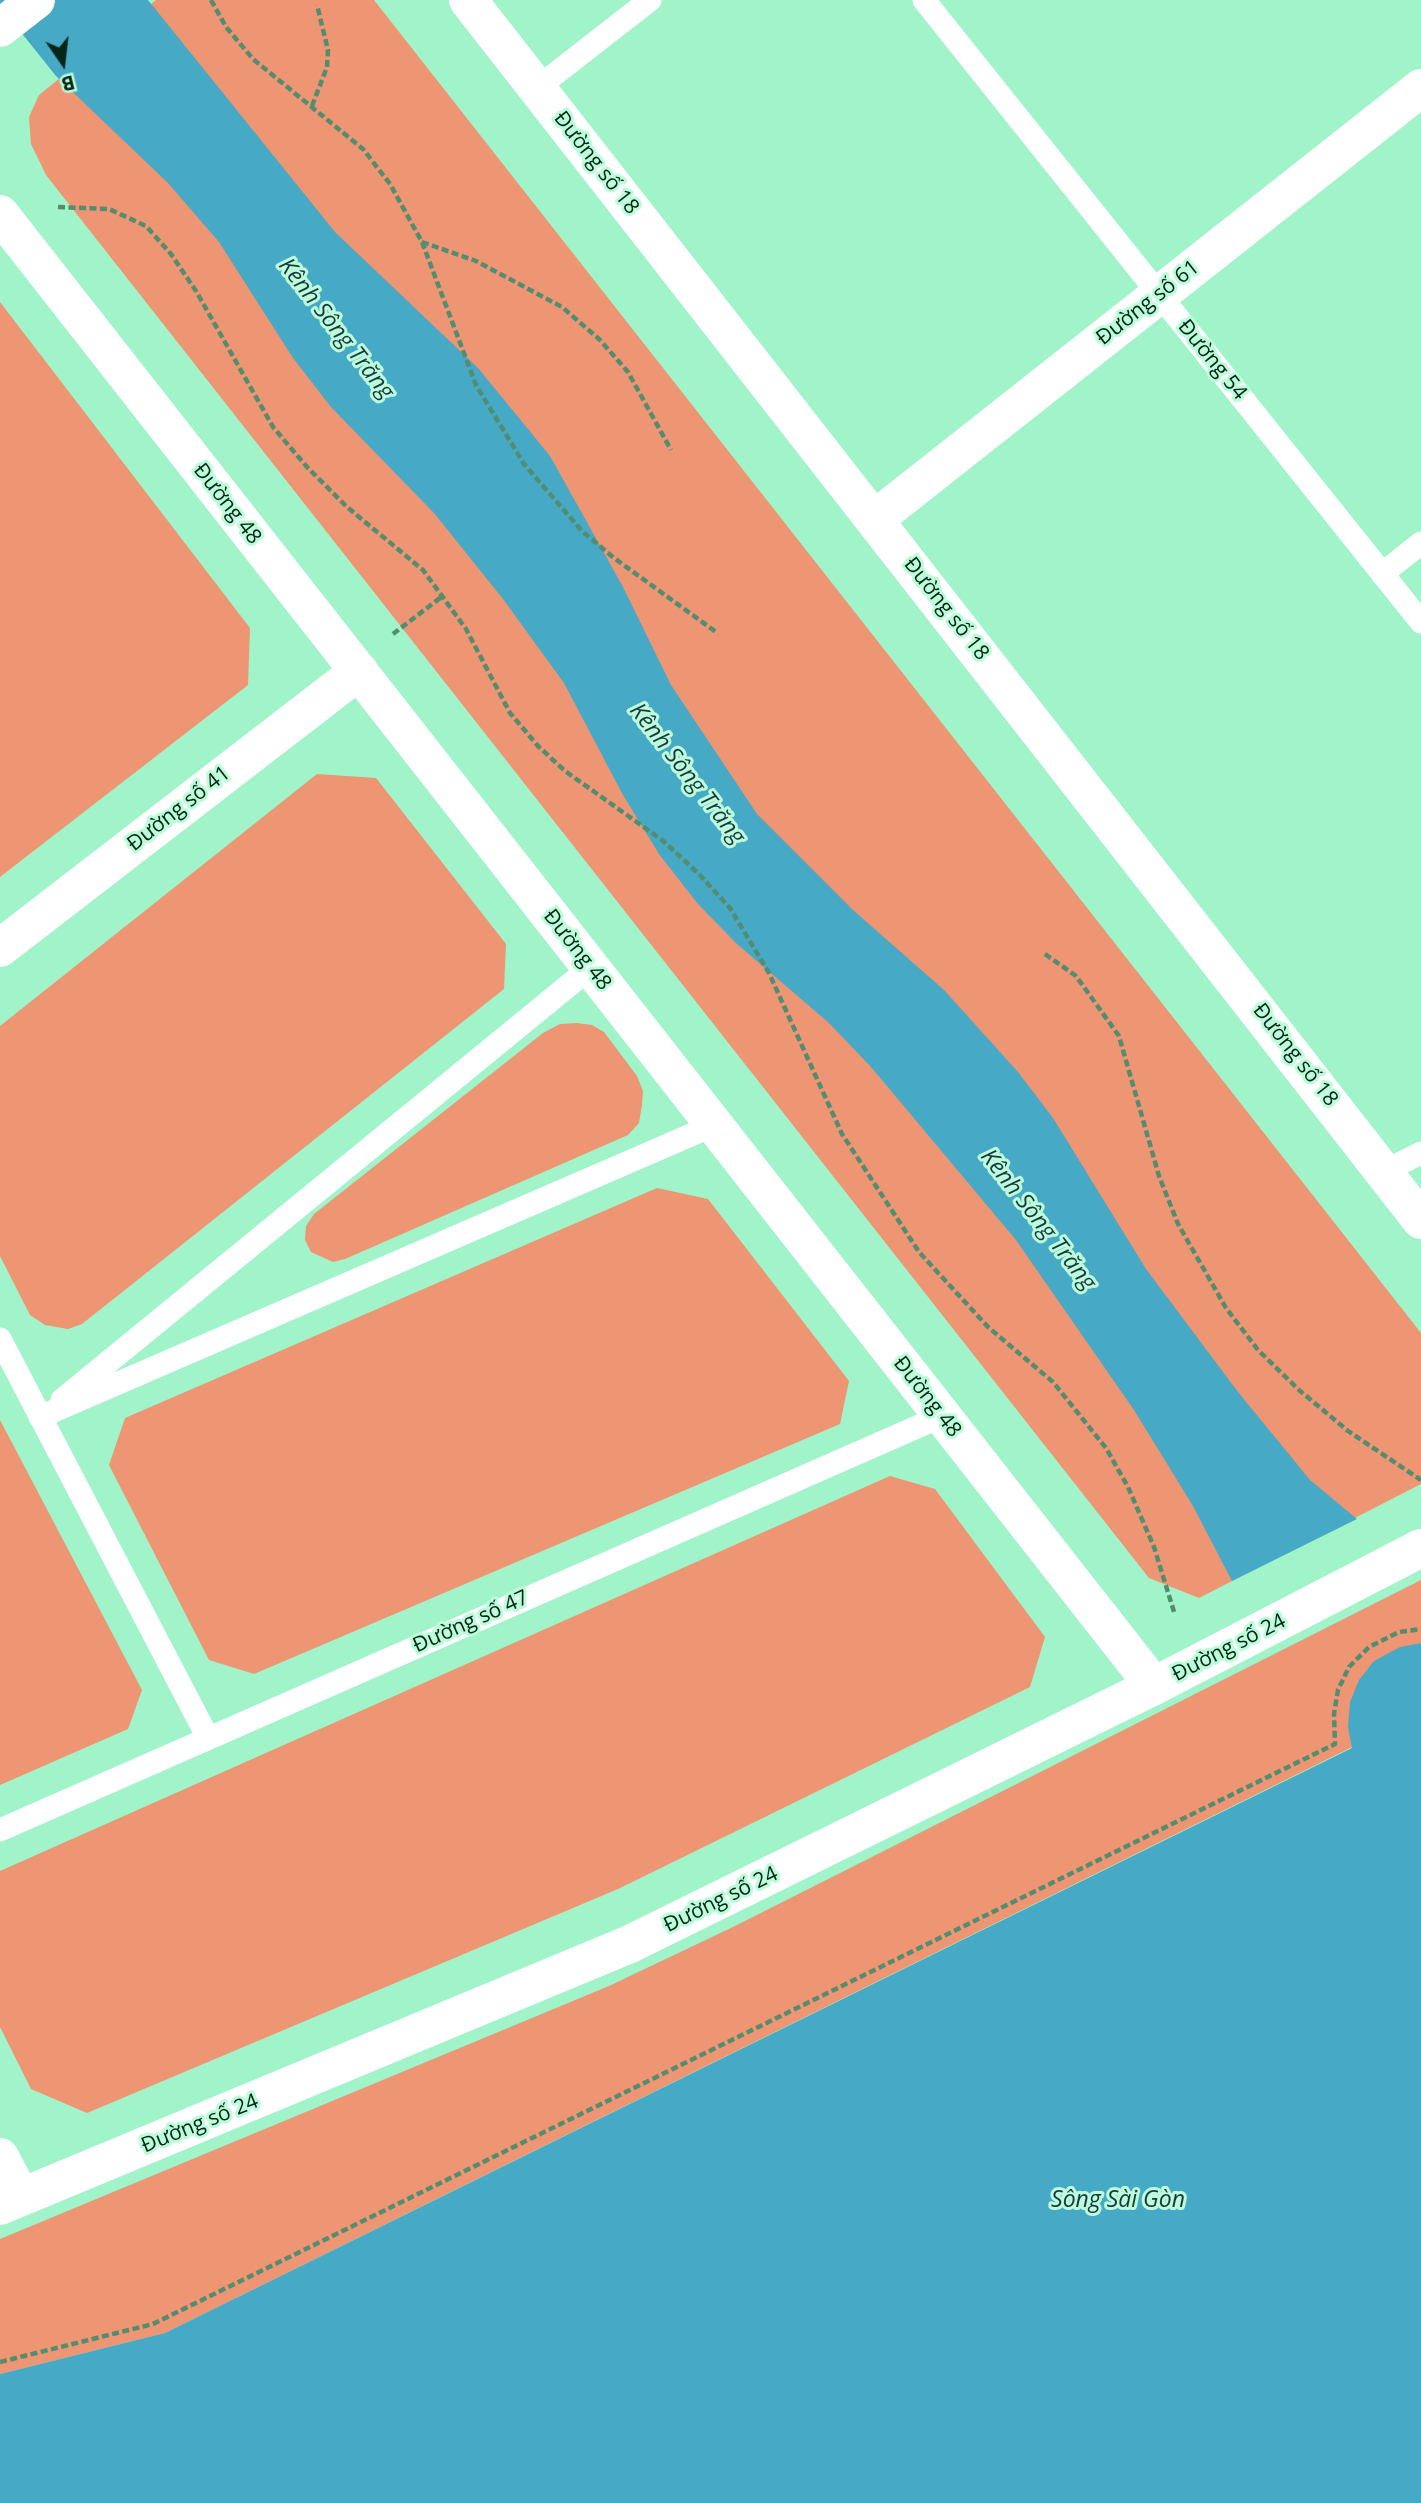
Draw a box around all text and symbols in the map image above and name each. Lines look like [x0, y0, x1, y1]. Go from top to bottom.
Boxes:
north arrow [28, 28, 98, 98]
text: B [59, 69, 77, 98]
street label: Đường số 18 [548, 106, 644, 220]
water label: Kênh Sông Trăng [272, 253, 400, 405]
street label: Đường số 61 [1091, 255, 1205, 351]
street label: Đường 54 [1172, 315, 1252, 405]
street label: Đường 48 [188, 459, 266, 549]
street label: Đường số 18 [898, 552, 994, 666]
water label: Kênh Sông Trăng [623, 698, 751, 850]
street label: Đường số 41 [122, 761, 236, 857]
street label: Đường 48 [538, 905, 616, 995]
street label: Đường số 18 [1247, 998, 1343, 1112]
water label: Kênh Sông Trăng [974, 1144, 1102, 1296]
street label: Đường 48 [888, 1352, 966, 1442]
street label: Đường số 47 [409, 1585, 533, 1659]
street label: Đường số 24 [1168, 1609, 1290, 1687]
street label: Đường số 24 [660, 1862, 782, 1938]
street label: Đường số 24 [138, 2089, 262, 2159]
water label: Sông Sài Gòn [1051, 2186, 1185, 2214]

